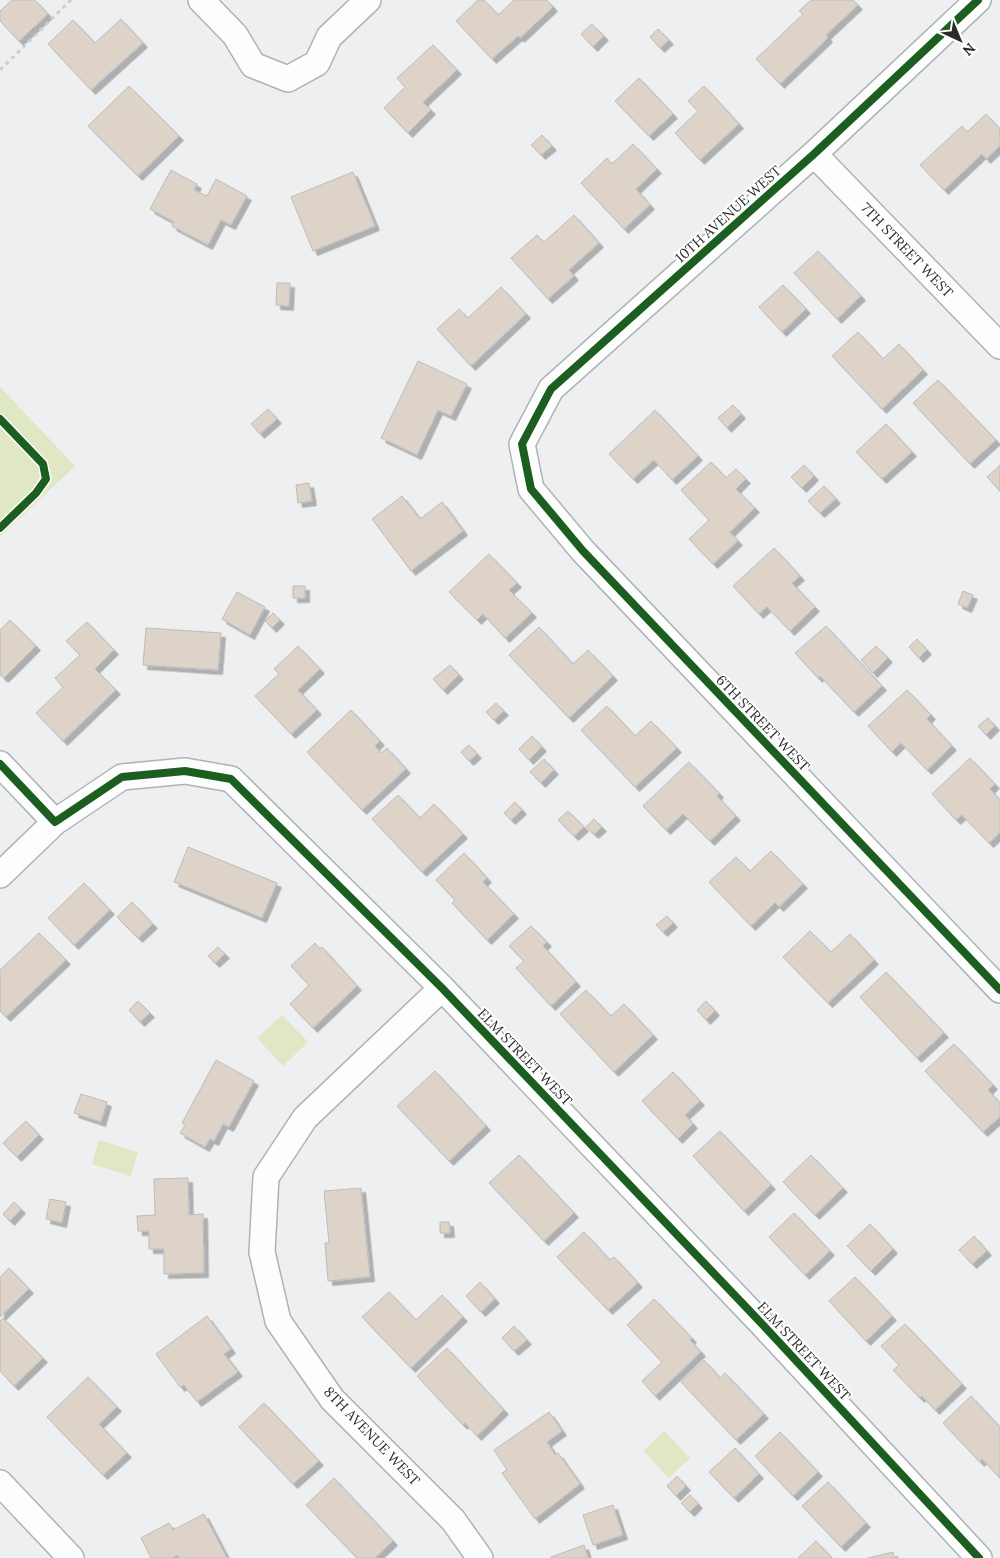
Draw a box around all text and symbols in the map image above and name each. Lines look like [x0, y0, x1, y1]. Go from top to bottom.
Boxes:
north arrow [935, 15, 985, 65]
text: N [959, 39, 979, 60]
street label: 10TH AVENUE WEST [671, 162, 785, 266]
street label: 7TH STREET WEST [857, 199, 957, 301]
street label: 6TH STREET WEST [712, 671, 814, 775]
street label: ELM STREET WEST [474, 1004, 576, 1110]
street label: ELM STREET WEST [754, 1298, 854, 1404]
street label: 8TH AVENUE WEST [320, 1383, 424, 1489]

